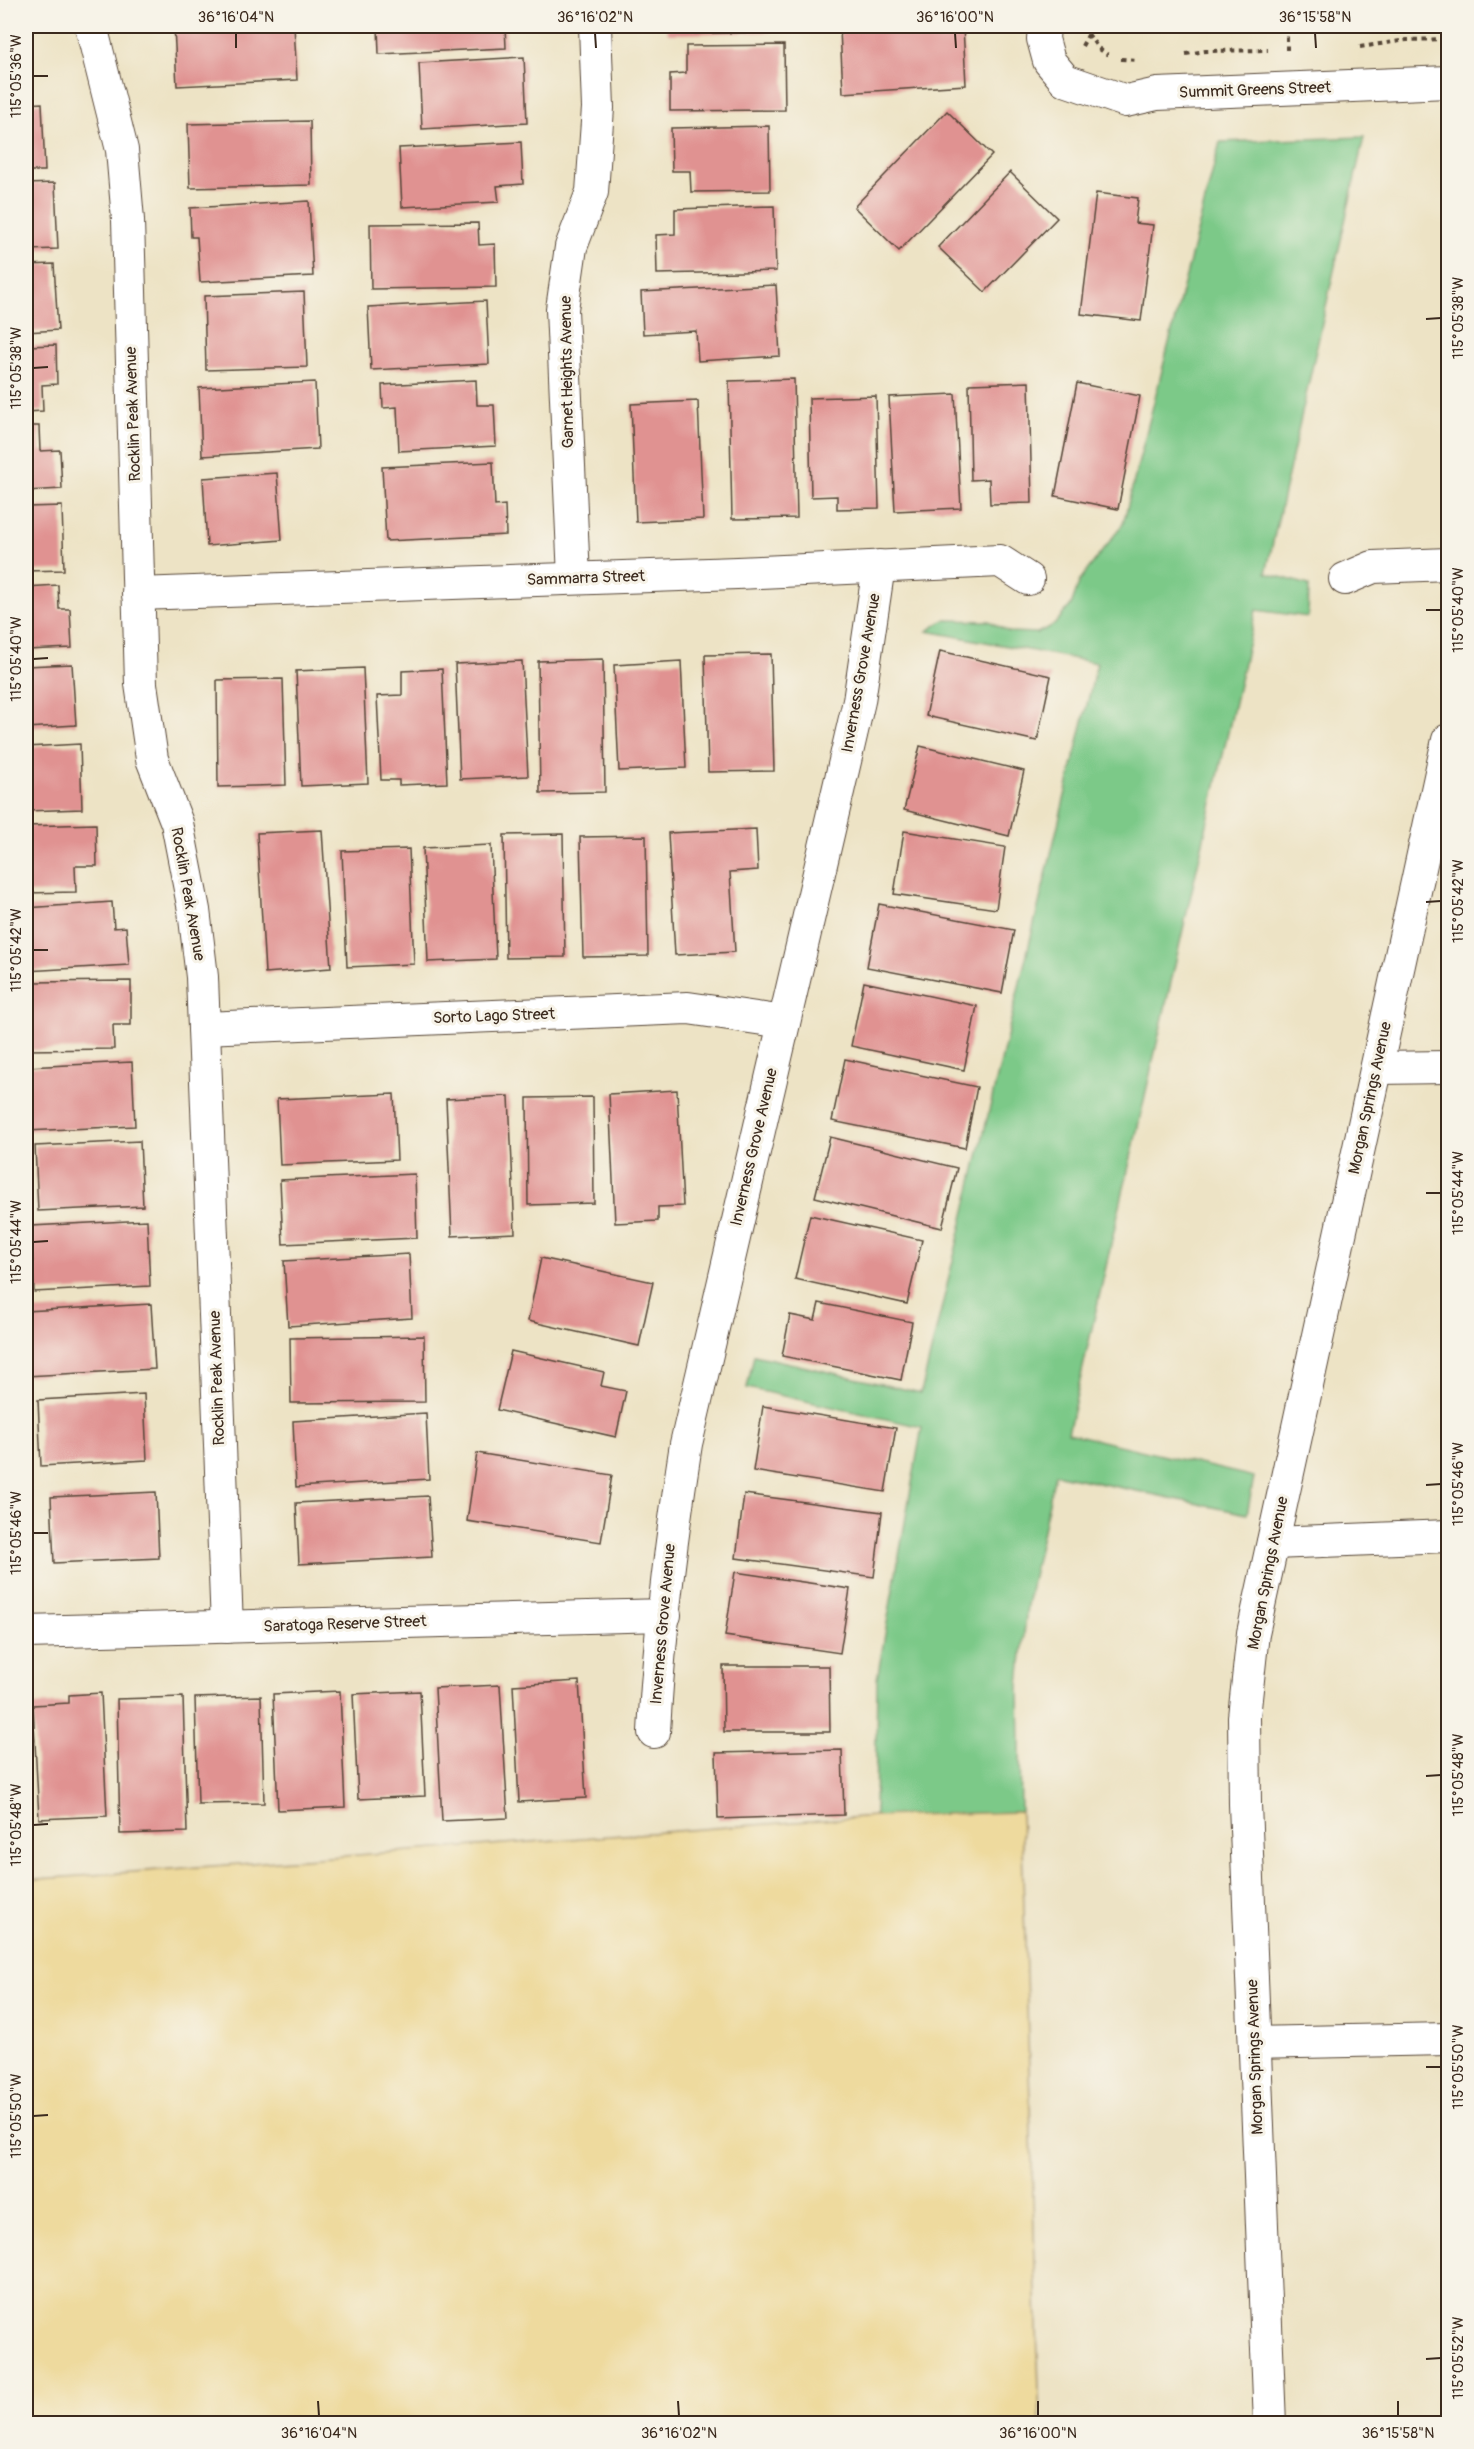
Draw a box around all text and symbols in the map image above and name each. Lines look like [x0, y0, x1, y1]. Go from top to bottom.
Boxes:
text: 36°16'04"N [198, 8, 274, 27]
text: 36°16'02"N [557, 8, 633, 27]
text: 36°16'00"N [916, 8, 994, 27]
text: 36°15'58"N [1279, 8, 1351, 27]
text: 115°05'36"W [7, 34, 26, 118]
street label: Summit Greens Street [1179, 77, 1332, 103]
text: 115°05'38"W [1449, 277, 1468, 359]
street label: Garnet Heights Avenue [556, 295, 578, 449]
text: 115°05'38"W [7, 327, 26, 409]
street label: Rocklin Peak Avenue [121, 346, 145, 482]
street label: Sammarra Street [527, 566, 646, 590]
text: 115°05'40"W [1449, 567, 1468, 653]
street label: Inverness Grove Avenue [837, 592, 885, 754]
text: 115°05'40"W [7, 616, 26, 702]
street label: Rocklin Peak Avenue [166, 826, 210, 962]
text: 115°05'42"W [1449, 859, 1468, 943]
text: 115°05'42"W [7, 908, 26, 992]
street label: Sorto Lago Street [433, 1004, 556, 1028]
street label: Morgan Springs Avenue [1344, 1020, 1396, 1176]
street label: Inverness Grove Avenue [726, 1066, 782, 1228]
text: 115°05'44"W [1449, 1151, 1468, 1235]
text: 115°05'44"W [7, 1200, 26, 1284]
street label: Rocklin Peak Avenue [205, 1310, 229, 1446]
text: 115°05'46"W [1449, 1442, 1468, 1526]
text: 115°05'46"W [7, 1491, 26, 1575]
street label: Morgan Springs Avenue [1243, 1495, 1293, 1651]
street label: Inverness Grove Avenue [646, 1543, 680, 1705]
street label: Saratoga Reserve Street [263, 1611, 427, 1637]
text: 115°05'48"W [1449, 1733, 1468, 1816]
text: 115°05'48"W [7, 1783, 26, 1866]
street label: Morgan Springs Avenue [1242, 1979, 1268, 2135]
text: 115°05'50"W [1449, 2024, 1468, 2110]
text: 115°05'50"W [7, 2073, 26, 2159]
text: 115°05'52"W [1449, 2316, 1468, 2400]
text: 36°16'04"N [281, 2424, 357, 2443]
text: 36°16'02"N [641, 2424, 717, 2443]
text: 36°16'00"N [999, 2424, 1077, 2443]
text: 36°15'58"N [1362, 2424, 1434, 2443]

